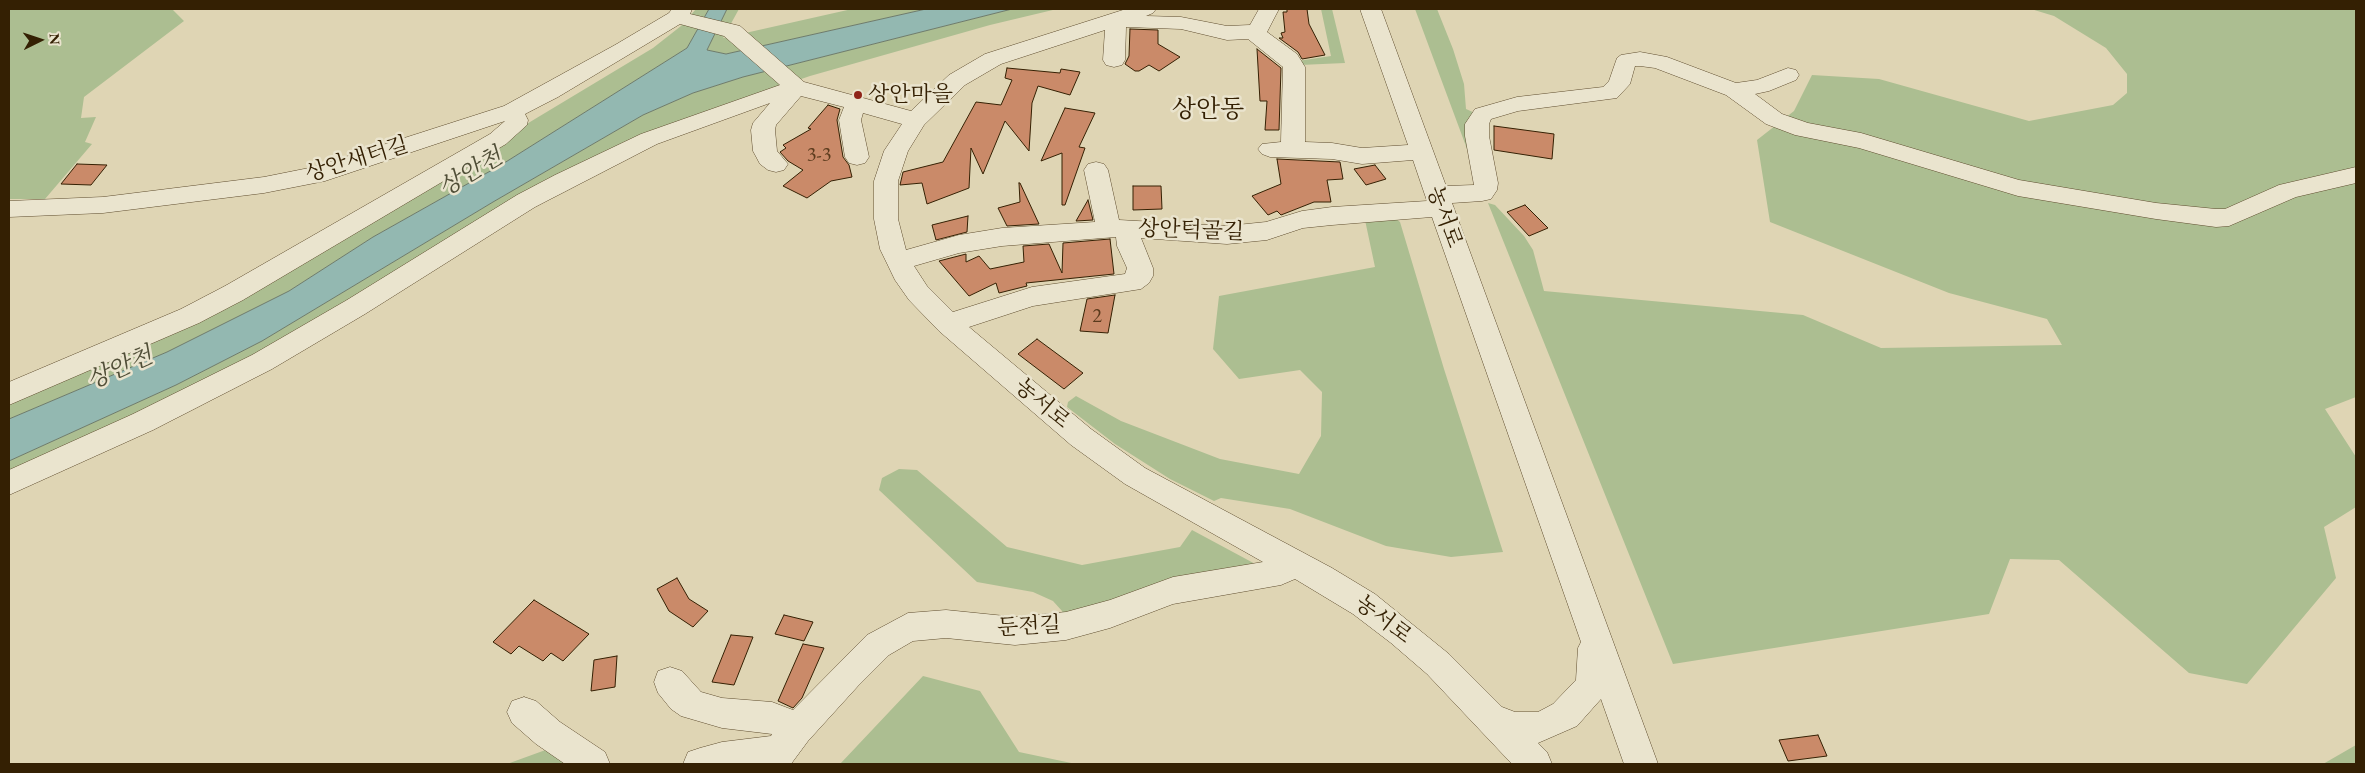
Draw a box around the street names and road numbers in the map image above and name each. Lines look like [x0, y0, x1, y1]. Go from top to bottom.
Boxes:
street label: 상안새터길 [302, 132, 412, 188]
street label: 농서로 [1421, 183, 1467, 251]
street label: 상안턱골길 [1137, 216, 1245, 246]
street label: 농서로 [1009, 373, 1075, 435]
street label: 농서로 [1350, 590, 1416, 650]
street label: 둔전길 [996, 612, 1062, 642]

